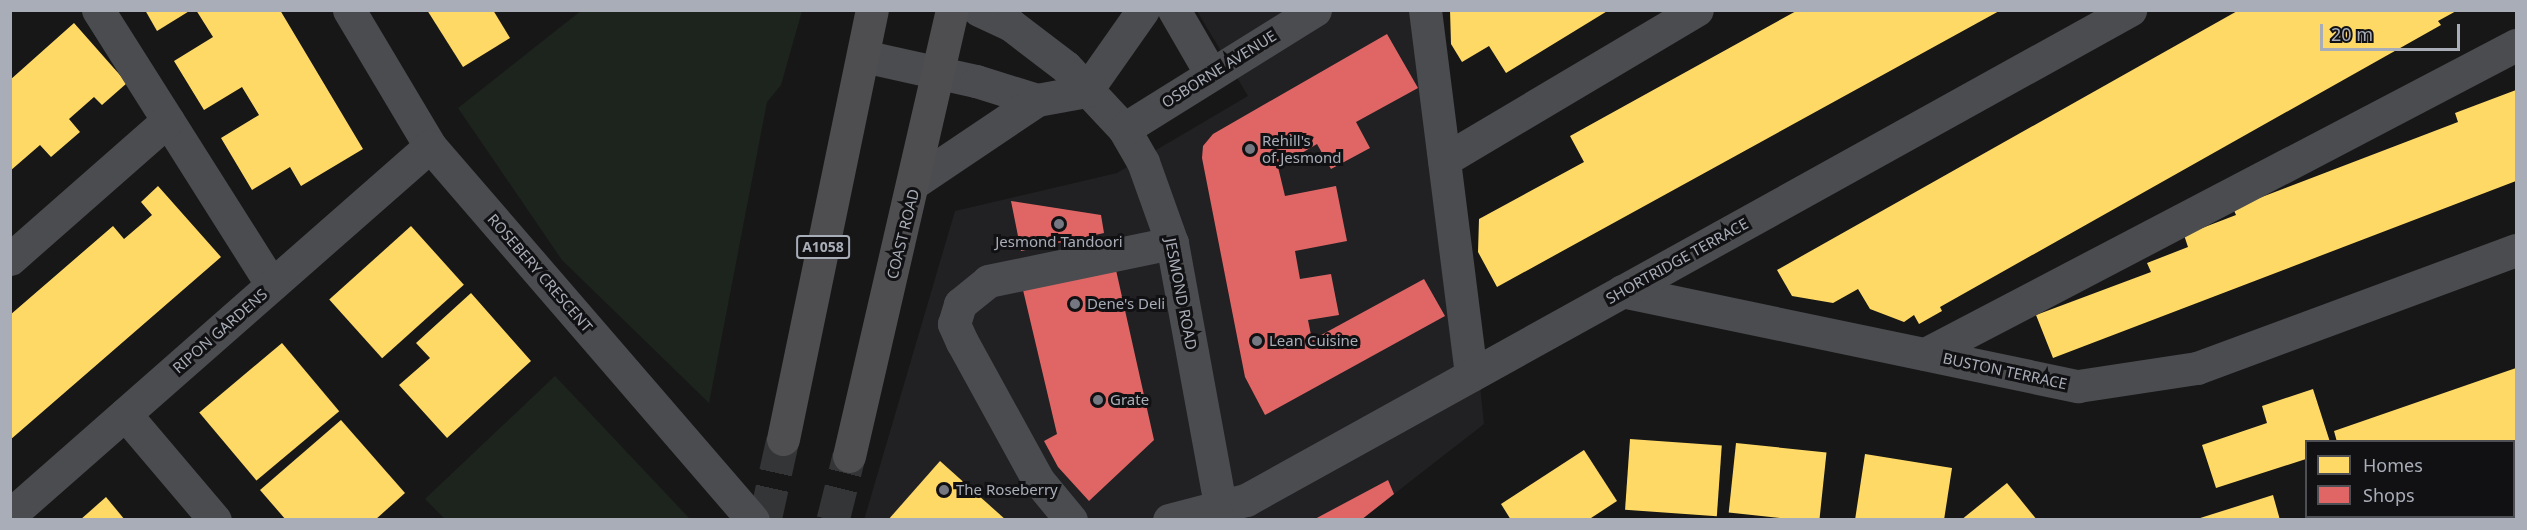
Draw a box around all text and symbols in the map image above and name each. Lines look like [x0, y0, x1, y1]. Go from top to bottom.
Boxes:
scale bar [2323, 12, 2462, 50]
text: 20 m [2331, 22, 2373, 46]
street label: OSBORNE AVENUE [1159, 27, 1279, 111]
place label: Rehill's of Jesmond [1262, 131, 1341, 166]
marker: Rehill's of Jesmond [1243, 142, 1257, 156]
street label: COAST ROAD [883, 187, 923, 281]
street label: ROSEBERY CRESCENT [484, 210, 596, 336]
street label: SHORTRIDGE TERRACE [1603, 214, 1751, 308]
marker: Jesmond Tandoori [1052, 217, 1066, 231]
place label: Jesmond Tandoori [995, 233, 1123, 251]
road number: A1058 [796, 236, 850, 258]
street label: JESMOND ROAD [1161, 237, 1201, 351]
street label: RIPON GARDENS [169, 285, 271, 377]
place label: Dene's Deli [1087, 295, 1165, 313]
marker: Dene's Deli [1068, 297, 1082, 311]
place label: Lean Cuisine [1269, 332, 1358, 350]
marker: Lean Cuisine [1250, 334, 1264, 348]
street label: BUSTON TERRACE [1941, 349, 2069, 393]
place label: Grate [1110, 391, 1149, 409]
marker: Grate [1091, 393, 1105, 407]
legend [2305, 440, 2515, 518]
text: Homes [2363, 453, 2423, 477]
place label: The Roseberry [956, 481, 1058, 499]
marker: The Roseberry [937, 483, 951, 497]
text: Shops [2363, 483, 2415, 507]

